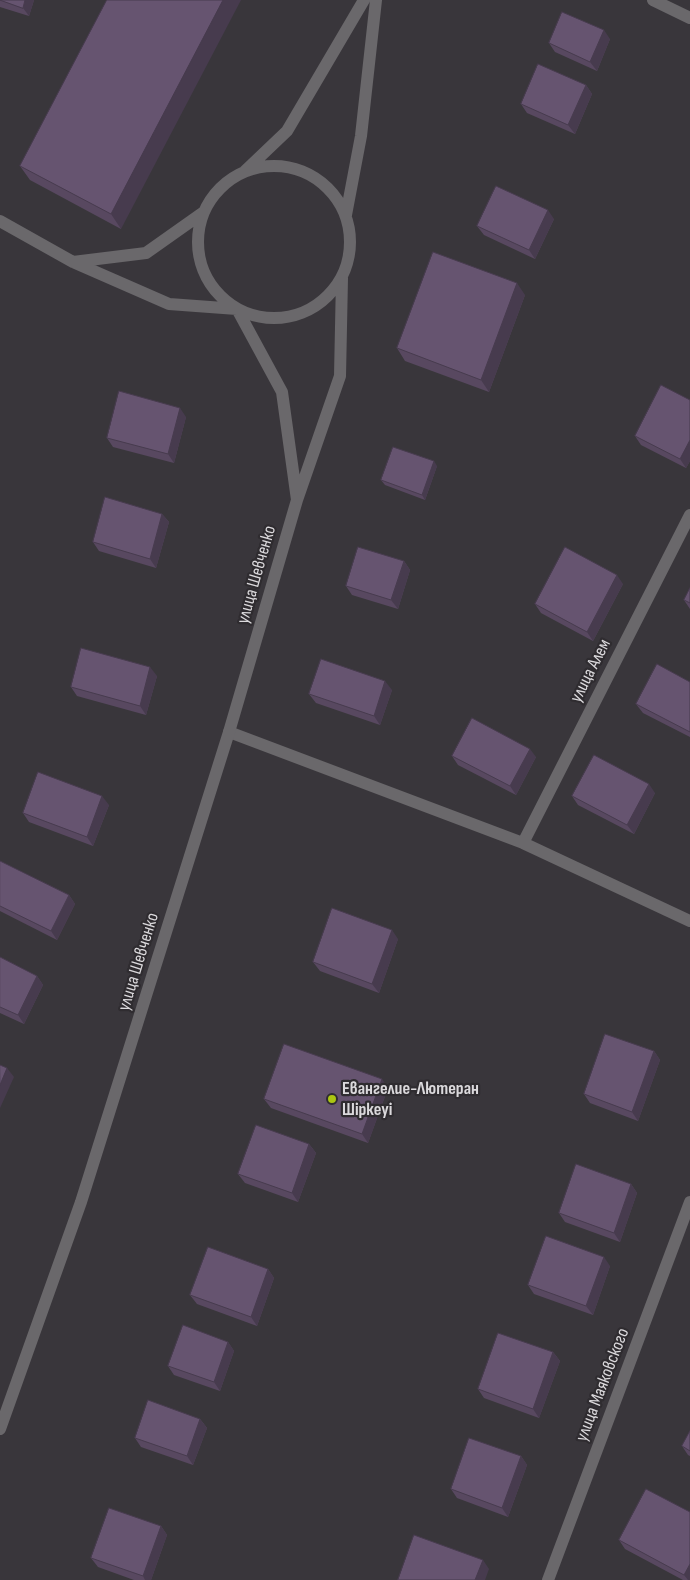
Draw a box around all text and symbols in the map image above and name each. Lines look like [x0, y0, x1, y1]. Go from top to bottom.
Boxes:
street label: улица Шевченко [233, 523, 281, 627]
street label: улица Алем [566, 636, 616, 706]
street label: улица Шевченко [114, 911, 164, 1013]
place label: Евангелие-Лютеран Шіркеуі [342, 1078, 479, 1120]
marker: Евангелие-Лютеран Шіркеуі [326, 1093, 338, 1105]
street label: улица Маяковского [571, 1325, 635, 1445]

